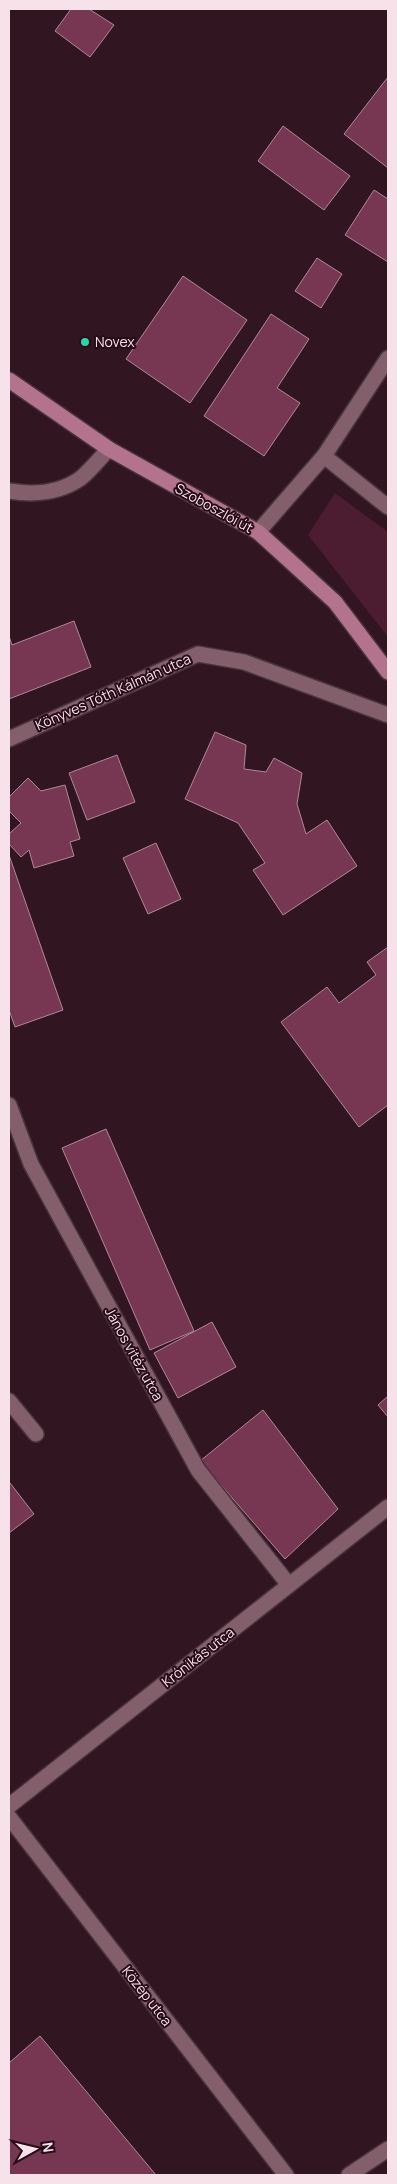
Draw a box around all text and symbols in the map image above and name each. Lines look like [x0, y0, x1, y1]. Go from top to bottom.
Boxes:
place label: Novex [95, 332, 135, 351]
marker: Novex [79, 336, 91, 348]
street label: Szoboszlói út [172, 478, 257, 537]
street label: Könyves Tóth Kálmán utca [32, 649, 193, 734]
street label: János vitéz utca [101, 1303, 168, 1404]
street label: Krónikás utca [158, 1622, 238, 1691]
street label: Közép utca [118, 1962, 177, 2029]
north arrow [10, 2124, 60, 2174]
text: N [38, 2141, 58, 2153]

